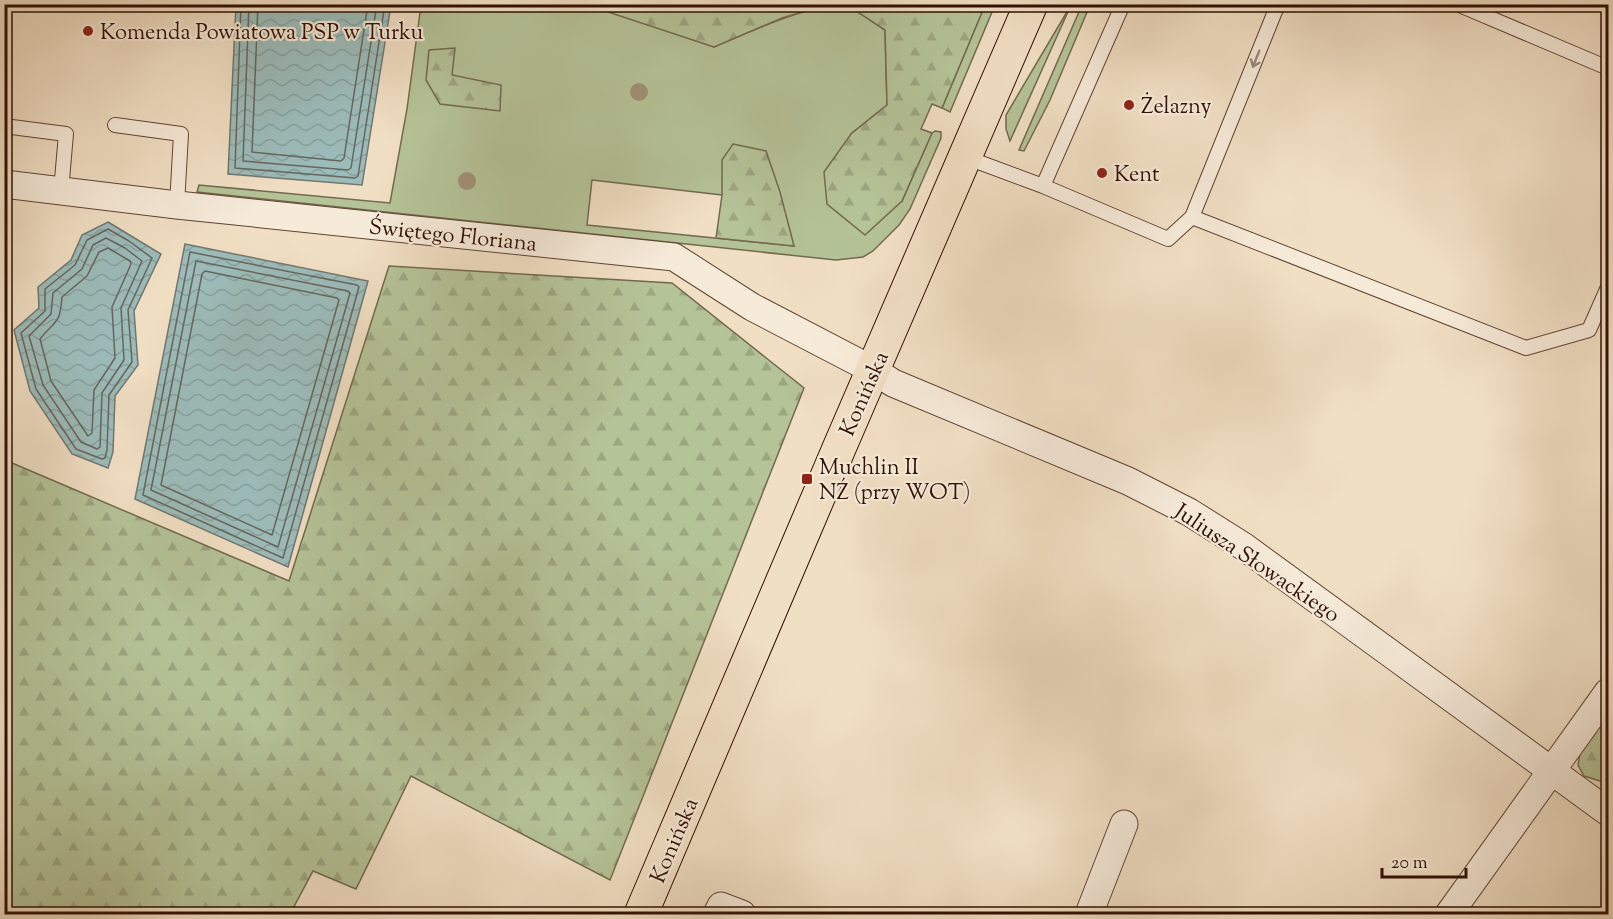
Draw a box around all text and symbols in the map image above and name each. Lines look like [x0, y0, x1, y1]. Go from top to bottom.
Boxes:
place label: Komenda Powiatowa PSP w Turku [100, 18, 424, 50]
marker: Komenda Powiatowa PSP w Turku [81, 24, 95, 38]
one-way arrow [1250, 49, 1261, 67]
place label: Żelazny [1141, 92, 1211, 124]
marker: Żelazny [1122, 98, 1136, 112]
place label: Kent [1114, 160, 1160, 192]
marker: Kent [1095, 166, 1109, 180]
street label: Świętego Floriana [367, 211, 538, 262]
street label: Konińska [833, 347, 899, 442]
place label: Muchlin II NŹ (przy WOT) [819, 453, 970, 510]
marker: Muchlin II NŹ (przy WOT) [800, 472, 814, 486]
street label: Juliusza Słowackiego [1166, 497, 1345, 632]
street label: Konińska [643, 793, 708, 889]
scale bar [1382, 841, 1466, 879]
text: 20 m [1391, 851, 1428, 877]

